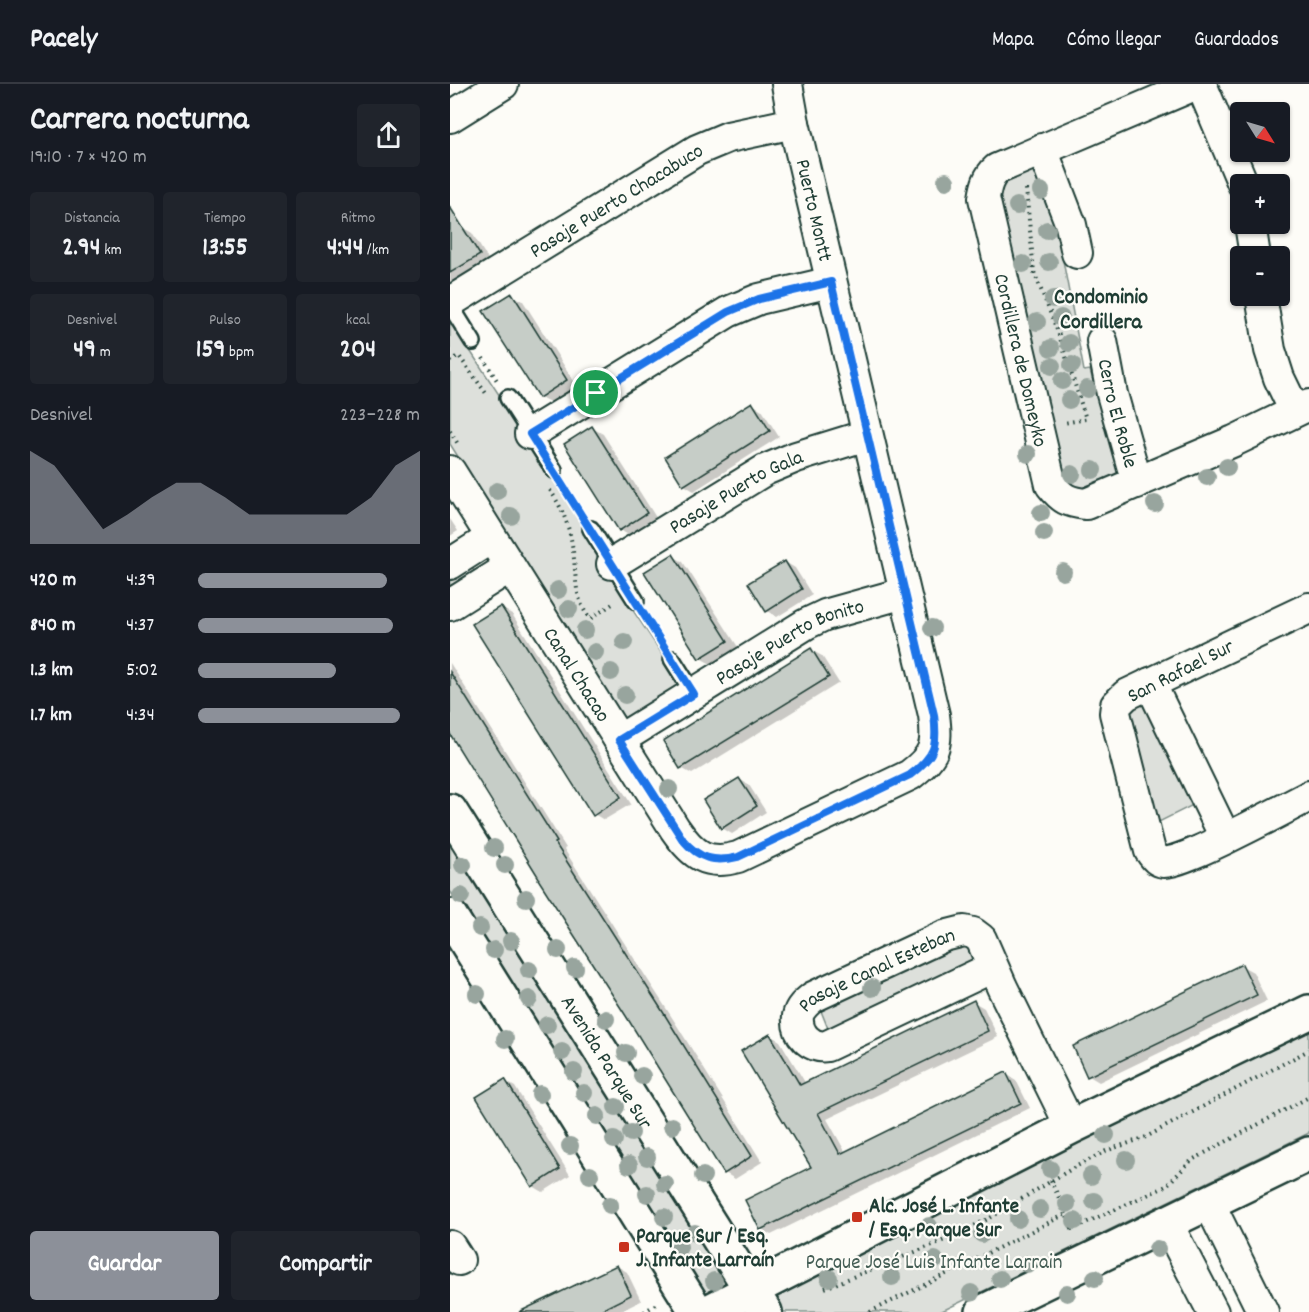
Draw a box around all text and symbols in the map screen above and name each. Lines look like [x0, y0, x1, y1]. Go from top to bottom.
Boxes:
text: Pacely [30, 21, 97, 61]
text: Mapa [992, 26, 1034, 56]
text: Cómo llegar [1067, 26, 1161, 56]
text: Guardados [1194, 26, 1279, 56]
text: Carrera nocturna [30, 98, 249, 145]
north arrow [1230, 102, 1290, 162]
map controls [1230, 102, 1290, 306]
button: share [357, 104, 420, 167]
street label: Pasaje Puerto Chacabuco [525, 137, 708, 267]
text: 19:10 · 7 × 420 m [30, 144, 147, 172]
street label: Puerto Montt [786, 156, 838, 265]
button: + [1230, 174, 1290, 234]
text: Distancia [64, 207, 120, 230]
text: Tiempo [204, 207, 246, 230]
text: Ritmo [341, 207, 375, 230]
text: 2.94 [62, 230, 101, 267]
text: 13:55 [202, 230, 248, 267]
text: 4:44 [327, 230, 363, 267]
text: km [101, 239, 122, 262]
text: /km [363, 239, 389, 262]
button: − [1230, 246, 1290, 306]
street label: Cordillera de Domeyko [984, 271, 1054, 450]
district label: Condominio Cordillera [1054, 283, 1148, 339]
text: Desnivel [67, 309, 117, 332]
text: Pulso [209, 309, 241, 332]
text: kcal [346, 309, 370, 332]
text: 49 [73, 332, 96, 369]
text: 159 [196, 332, 225, 369]
text: 204 [340, 332, 376, 369]
text: m [96, 341, 111, 364]
text: bpm [225, 341, 254, 364]
street label: Cerro El Roble [1088, 357, 1144, 472]
pin [570, 367, 621, 418]
icon: arrive [579, 376, 612, 409]
text: Desnivel [30, 402, 92, 430]
text: 223–228 m [340, 402, 420, 430]
street label: Pasaje Puerto Gala [664, 443, 808, 543]
text: 420 m [30, 567, 76, 595]
text: 4:39 [126, 567, 156, 595]
street label: Pasaje Puerto Bonito [711, 593, 868, 694]
text: 840 m [30, 612, 76, 640]
text: 4:37 [126, 612, 154, 640]
street label: Canal Chacao [534, 622, 616, 729]
street label: San Rafael Sur [1123, 633, 1240, 712]
text: 1.3 km [30, 657, 73, 685]
text: 5:02 [126, 657, 158, 685]
text: 1.7 km [30, 702, 72, 730]
text: 4:34 [126, 702, 155, 730]
street label: Pasaje Canal Esteban [792, 922, 958, 1020]
street label: Avenida Parque Sur [551, 990, 659, 1136]
place label: Alc. José L. Infante / Esq. Parque Sur [868, 1193, 1019, 1247]
marker: Alc. José L. Infante / Esq. Parque Sur [850, 1210, 864, 1224]
place label: Parque Sur / Esq. J. Infante Larraín [636, 1223, 775, 1277]
button: Guardar [30, 1231, 219, 1300]
button: Compartir [231, 1231, 420, 1300]
marker: Parque Sur / Esq. J. Infante Larraín [617, 1240, 631, 1254]
park label: Parque José Luis Infante Larrain [806, 1249, 1062, 1279]

